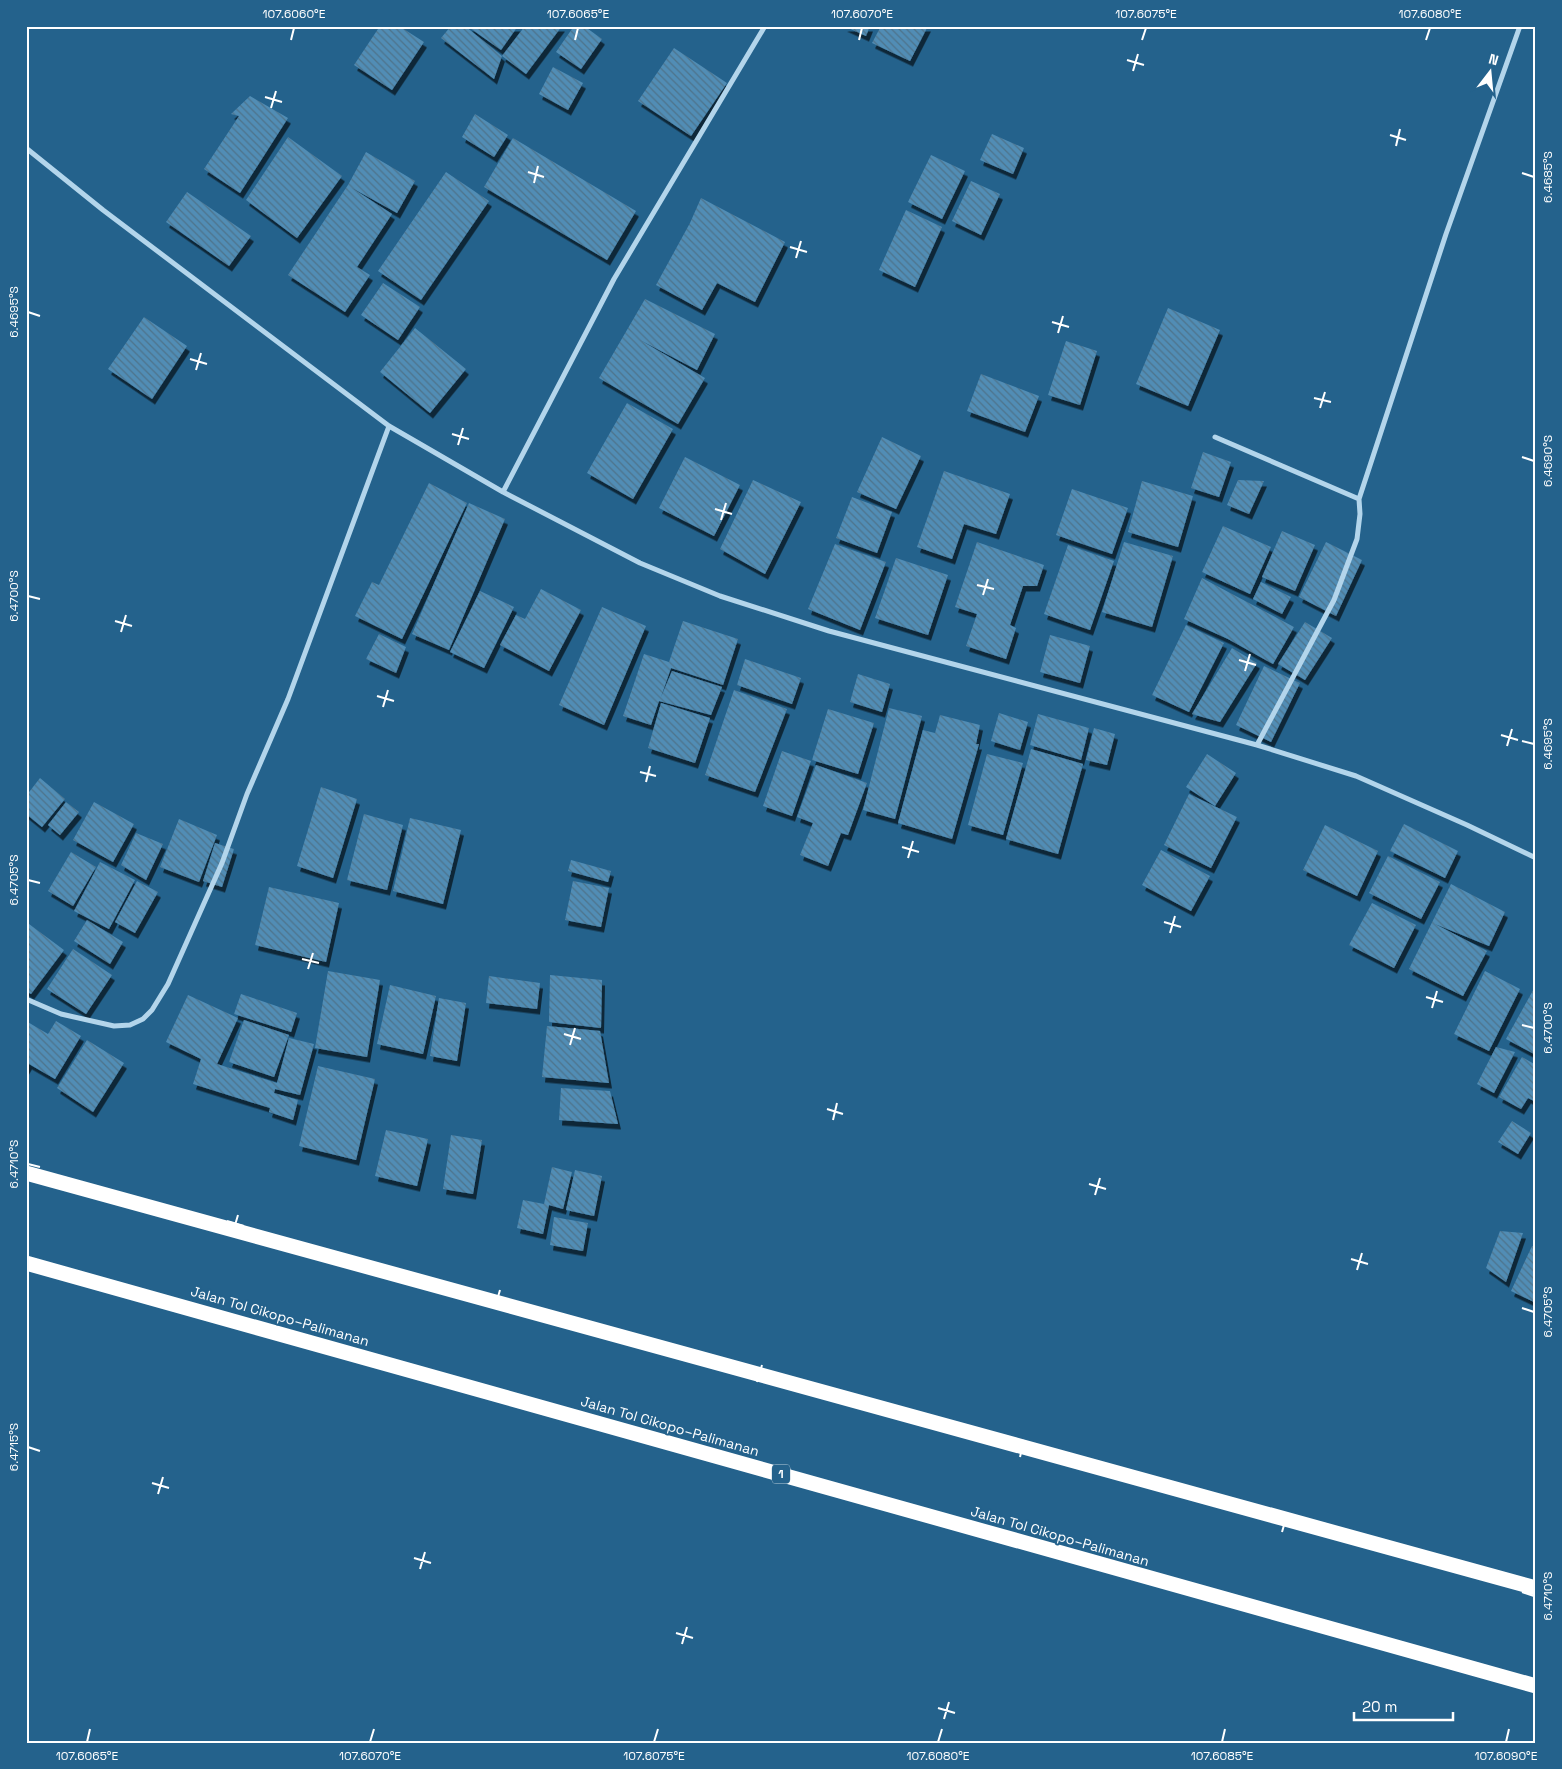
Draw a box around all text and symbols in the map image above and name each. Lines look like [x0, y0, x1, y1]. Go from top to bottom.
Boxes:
text: 107.6060°E [263, 6, 326, 22]
text: 107.6065°E [547, 6, 609, 22]
text: 107.6070°E [831, 6, 893, 22]
text: 107.6075°E [1115, 6, 1177, 22]
text: 107.6080°E [1399, 6, 1462, 22]
north arrow [1464, 48, 1514, 98]
text: N [1487, 50, 1501, 69]
text: 6.4685°S [1540, 151, 1556, 203]
text: 6.4695°S [6, 286, 22, 338]
text: 6.4690°S [1540, 435, 1556, 487]
text: 6.4700°S [6, 570, 22, 622]
text: 6.4695°S [1540, 718, 1556, 770]
text: 6.4705°S [6, 855, 22, 905]
text: 6.4700°S [1540, 1002, 1556, 1054]
text: 6.4710°S [6, 1140, 22, 1188]
street label: Jalan Tol Cikopo–Palimanan [189, 1282, 371, 1350]
text: 6.4705°S [1540, 1287, 1556, 1337]
street label: Jalan Tol Cikopo–Palimanan [579, 1392, 761, 1460]
text: 6.4715°S [6, 1423, 22, 1471]
road number: 1 [772, 1465, 790, 1484]
street label: Jalan Tol Cikopo–Palimanan [969, 1502, 1151, 1570]
text: 6.4710°S [1540, 1572, 1556, 1620]
scale bar [1354, 1689, 1453, 1721]
text: 20 m [1362, 1697, 1397, 1716]
text: 107.6065°E [56, 1748, 118, 1764]
text: 107.6070°E [339, 1748, 401, 1764]
text: 107.6075°E [623, 1748, 685, 1764]
text: 107.6080°E [907, 1748, 970, 1764]
text: 107.6085°E [1191, 1748, 1253, 1764]
text: 107.6090°E [1475, 1748, 1538, 1764]

